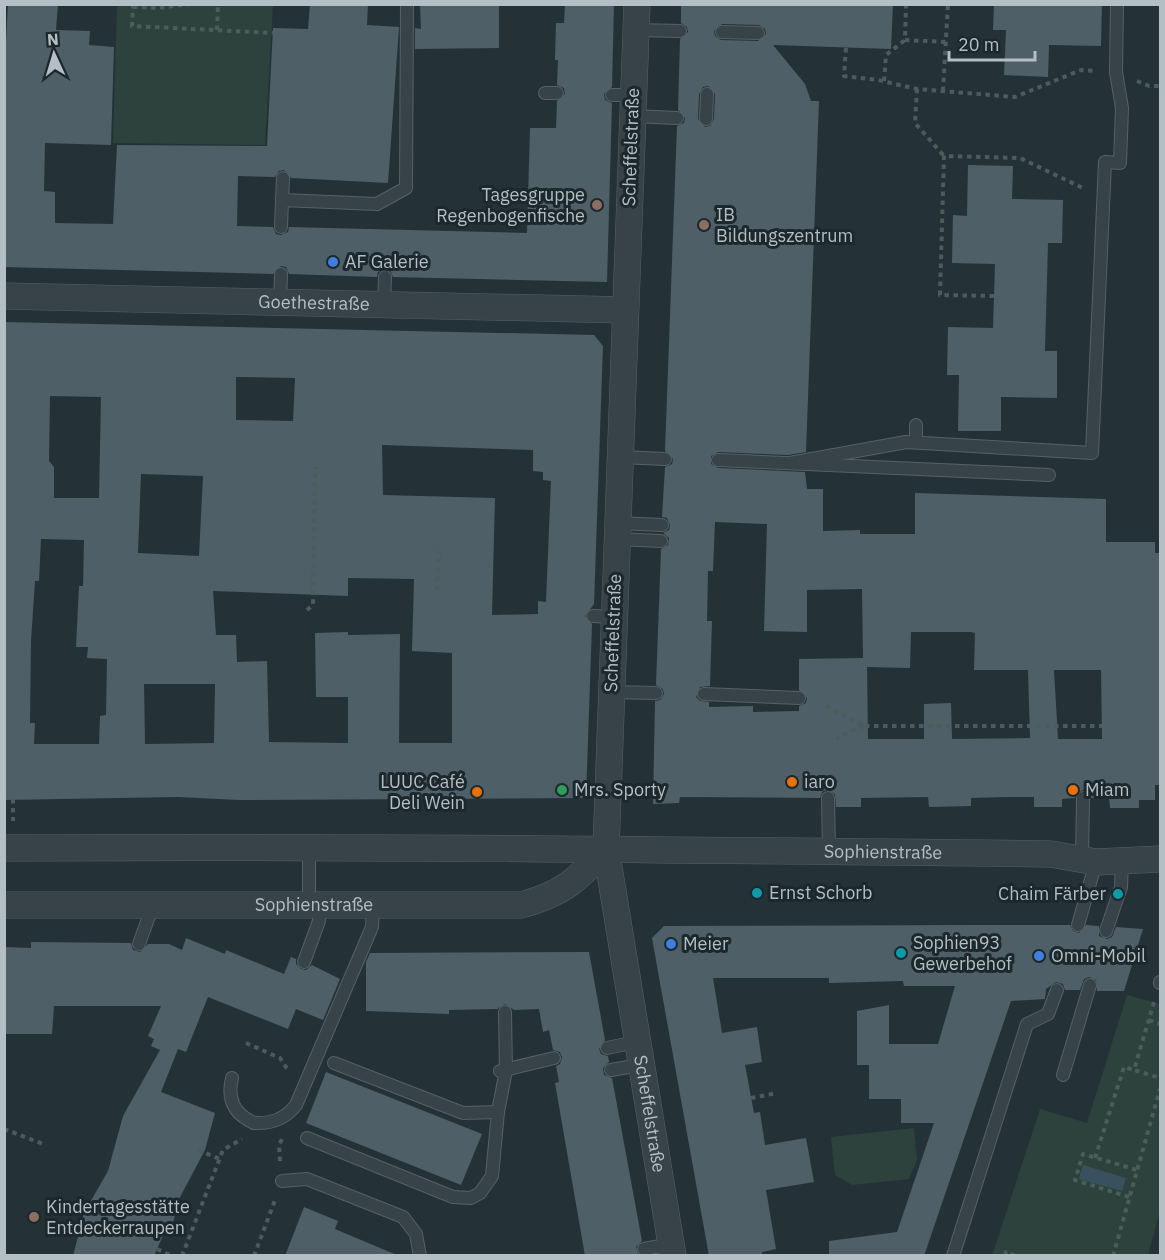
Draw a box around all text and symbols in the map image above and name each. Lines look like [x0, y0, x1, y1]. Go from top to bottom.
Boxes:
north arrow [24, 24, 84, 84]
scale bar [949, 24, 1034, 62]
text: N [46, 29, 59, 49]
text: 20 m [958, 33, 1000, 56]
street label: Scheffelstraße [617, 87, 644, 207]
place label: Tagesgruppe Regenbogenfische [436, 183, 585, 227]
marker: Tagesgruppe Regenbogenfische [590, 198, 604, 212]
place label: IB Bildungszentrum [716, 203, 853, 247]
marker: IB Bildungszentrum [697, 218, 711, 232]
place label: AF Galerie [345, 250, 429, 273]
marker: AF Galerie [326, 255, 340, 269]
street label: Goethestraße [258, 290, 370, 315]
street label: Scheffelstraße [599, 573, 626, 693]
place label: LUUC Café Deli Wein [380, 770, 465, 814]
place label: iaro [804, 770, 835, 793]
marker: iaro [785, 775, 799, 789]
place label: Mrs. Sporty [574, 778, 666, 801]
place label: Miam [1085, 778, 1129, 801]
marker: Mrs. Sporty [555, 783, 569, 797]
marker: Miam [1066, 783, 1080, 797]
marker: LUUC Café Deli Wein [470, 785, 484, 799]
street label: Sophienstraße [824, 839, 942, 864]
place label: Ernst Schorb [769, 881, 872, 904]
place label: Chaim Färber [998, 882, 1106, 905]
marker: Ernst Schorb [750, 886, 764, 900]
marker: Chaim Färber [1111, 887, 1125, 901]
street label: Sophienstraße [255, 893, 373, 916]
place label: Sophien93 Gewerbehof [913, 931, 1012, 975]
place label: Meier [683, 932, 729, 955]
marker: Meier [664, 937, 678, 951]
place label: Omni-Mobil [1051, 944, 1146, 967]
marker: Sophien93 Gewerbehof [894, 946, 908, 960]
marker: Omni-Mobil [1032, 949, 1046, 963]
street label: Scheffelstraße [629, 1053, 671, 1174]
place label: Kindertagesstätte Entdeckerraupen [46, 1195, 190, 1239]
marker: Kindertagesstätte Entdeckerraupen [27, 1210, 41, 1224]

